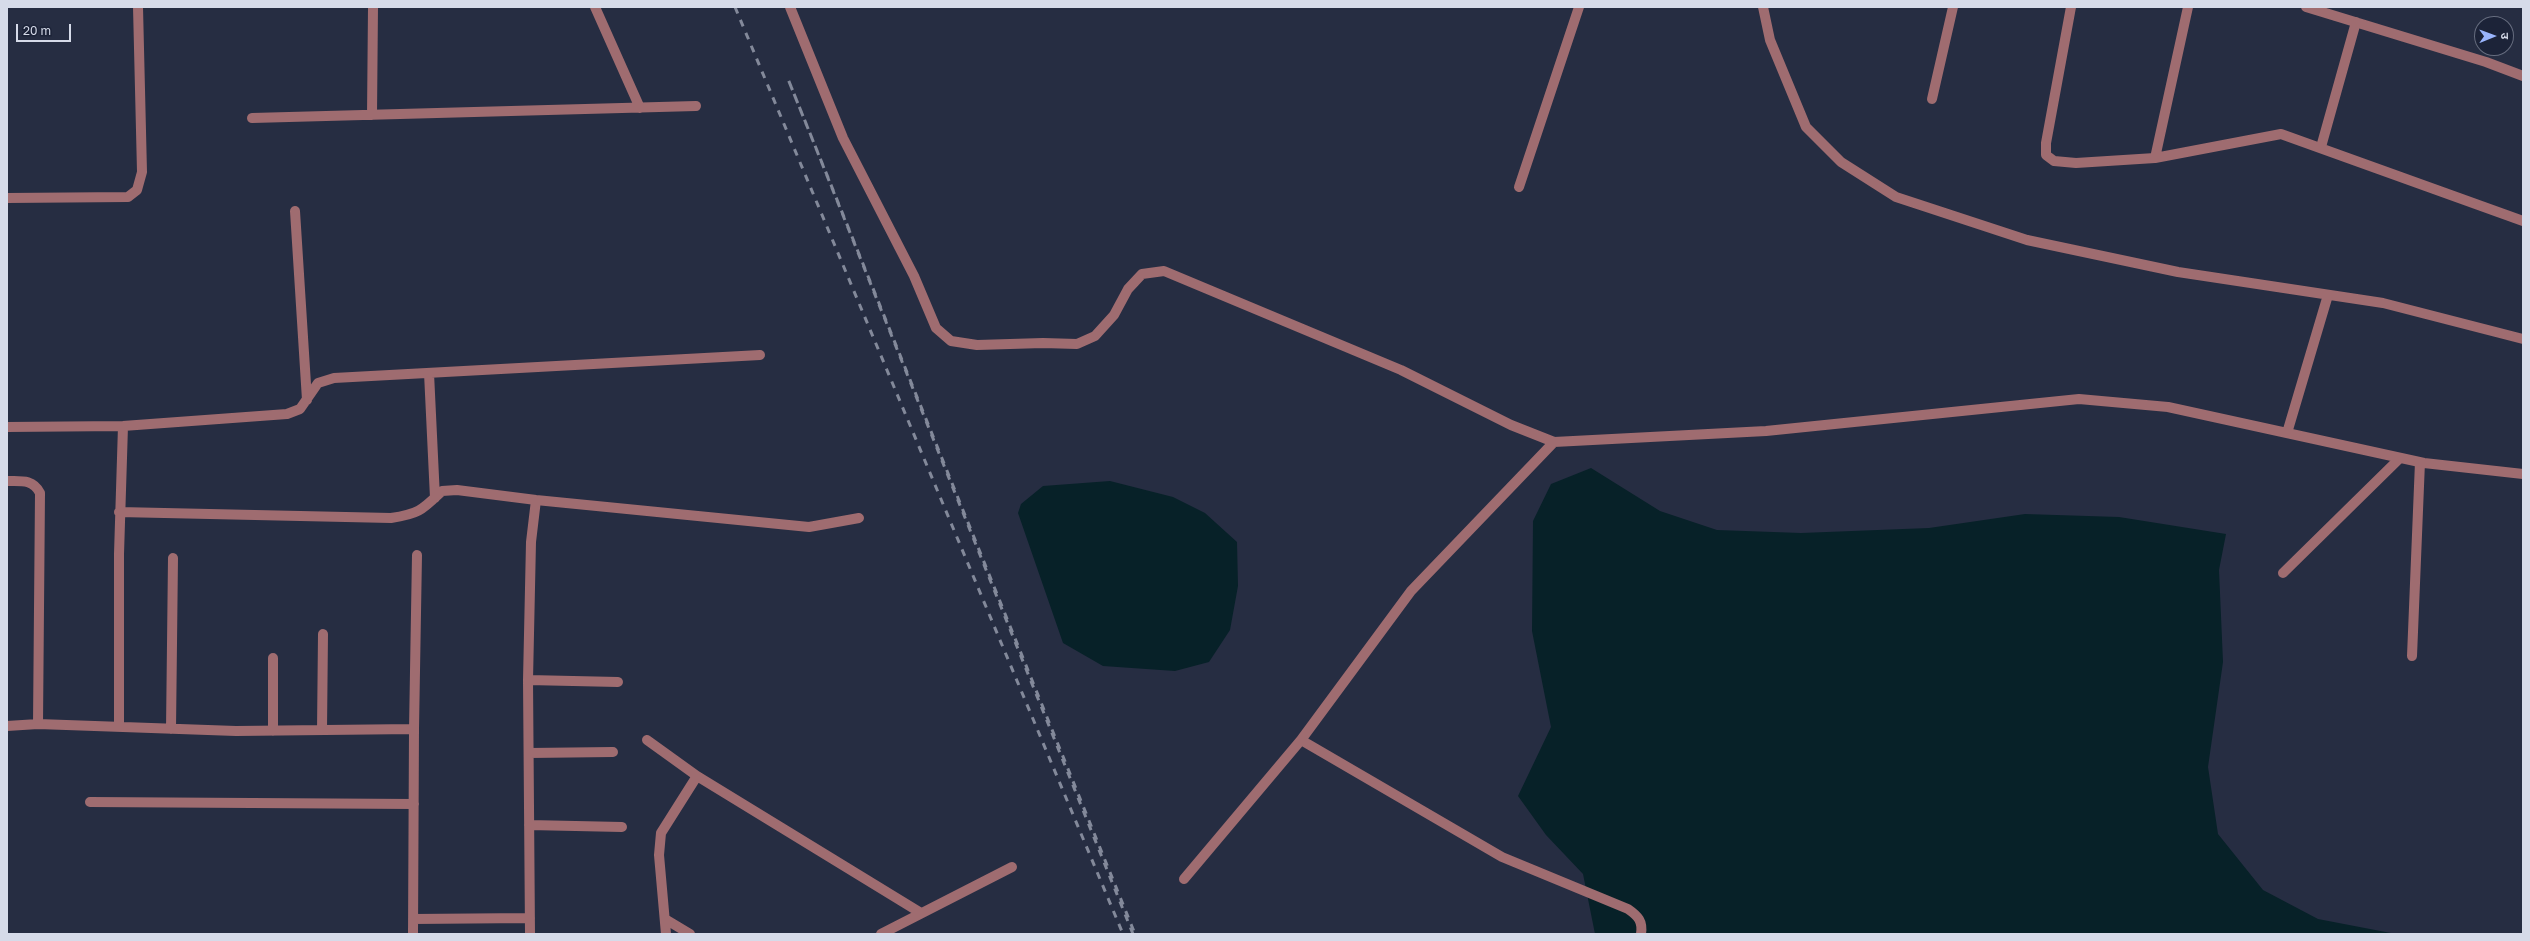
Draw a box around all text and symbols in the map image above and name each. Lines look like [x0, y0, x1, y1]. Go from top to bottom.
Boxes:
scale bar [18, 16, 73, 42]
north arrow [2474, 16, 2514, 56]
text: 20 m [23, 23, 51, 38]
text: उ [2499, 32, 2512, 39]

